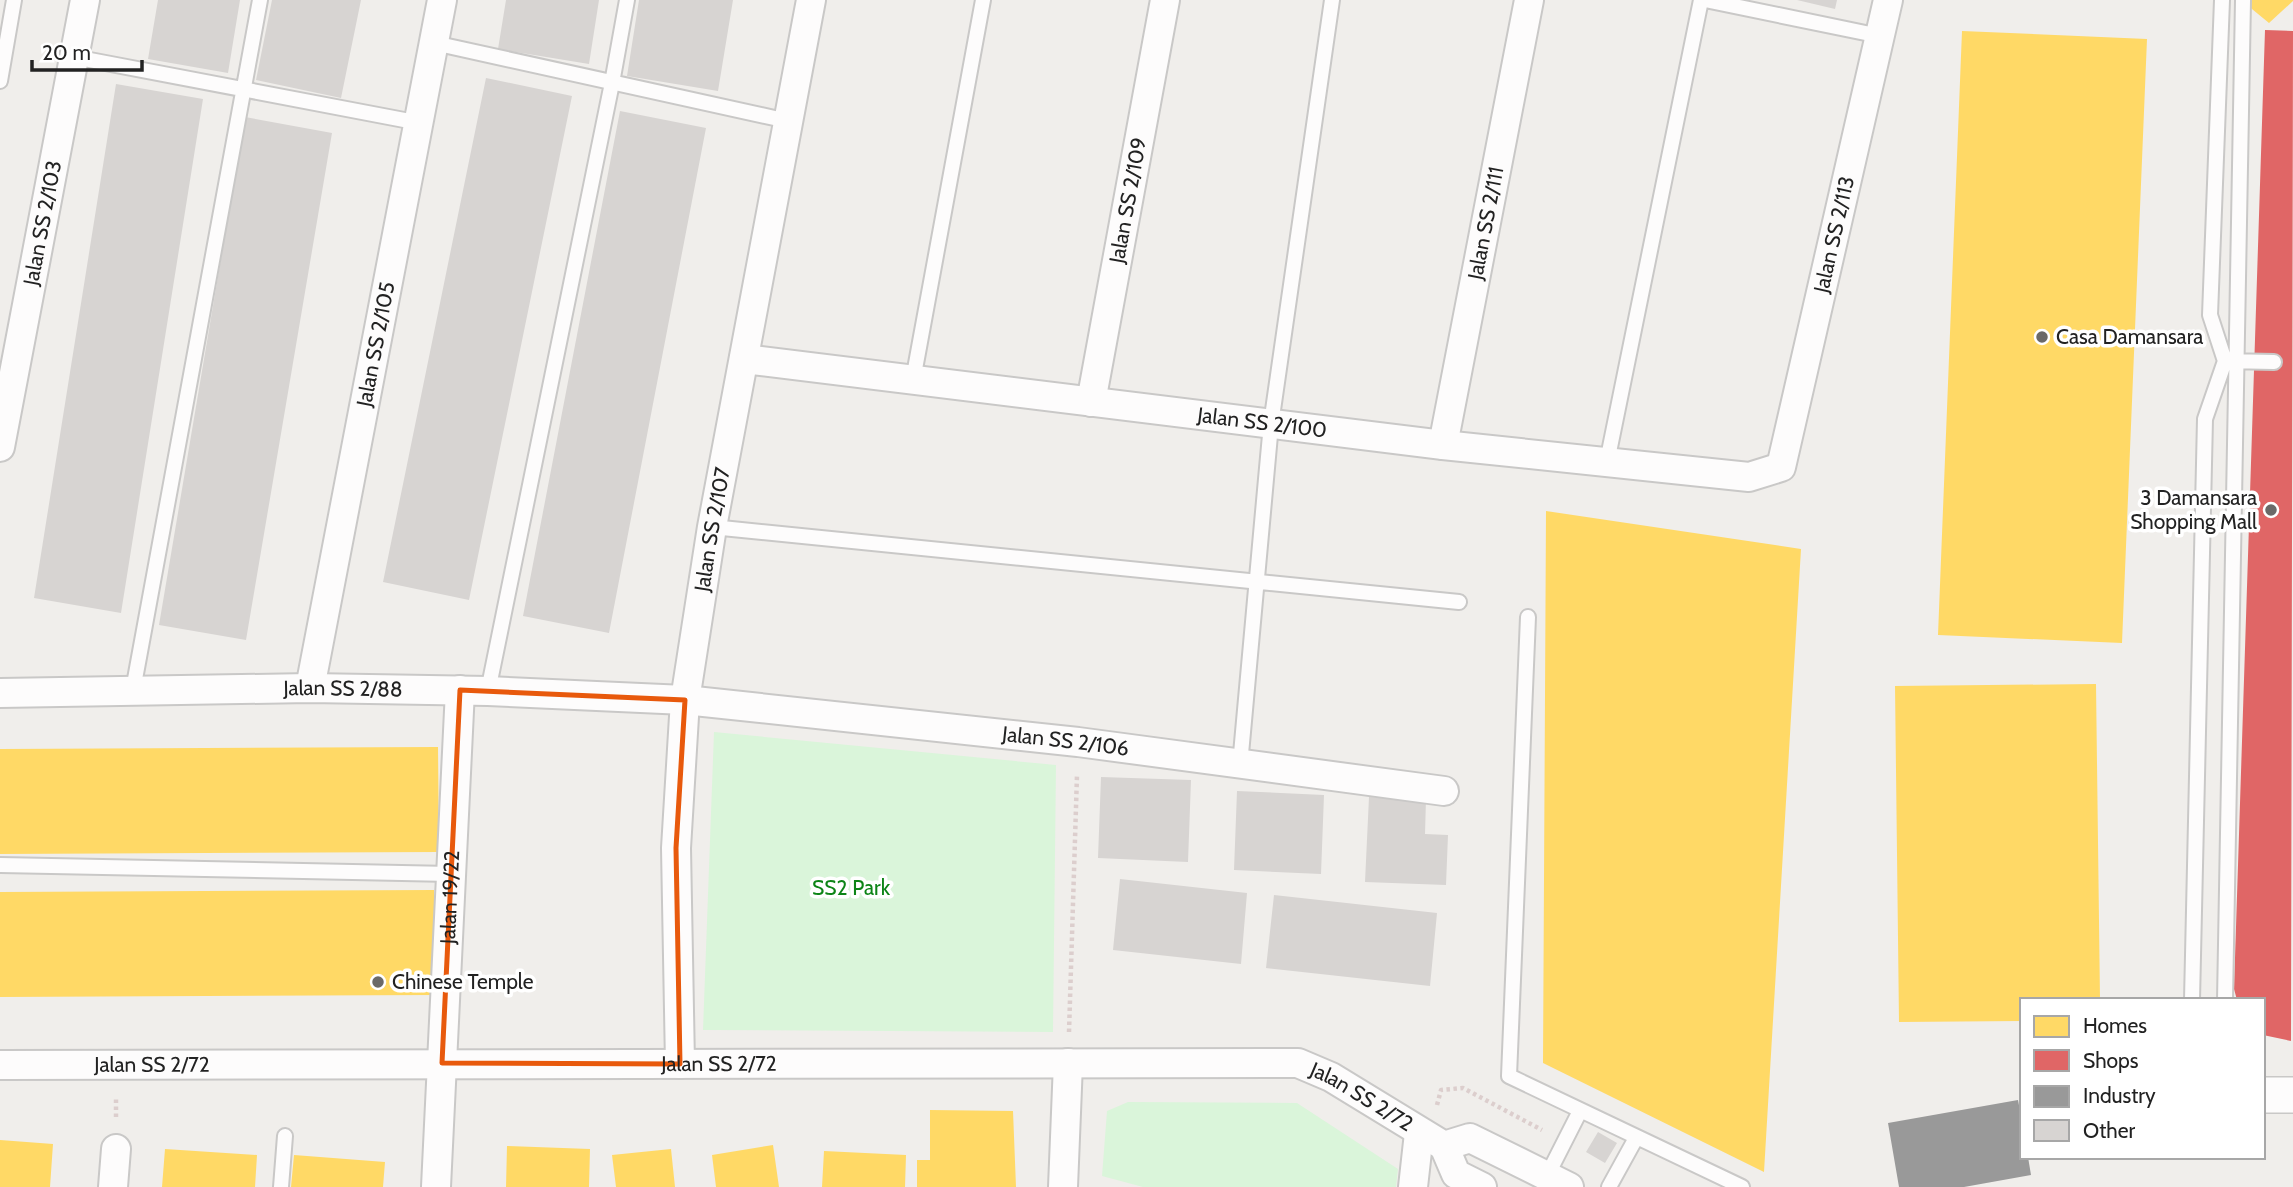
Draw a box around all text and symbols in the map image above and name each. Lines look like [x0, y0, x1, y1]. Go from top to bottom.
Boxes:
scale bar [32, 28, 142, 72]
text: 20 m [42, 40, 91, 65]
street label: Jalan SS 2/109 [1104, 135, 1151, 266]
street label: Jalan SS 2/103 [18, 158, 66, 289]
street label: Jalan SS 2/111 [1462, 164, 1509, 283]
street label: Jalan SS 2/113 [1808, 174, 1859, 296]
street label: Jalan SS 2/105 [351, 280, 400, 410]
place label: Casa Damansara [2056, 324, 2203, 349]
marker: Casa Damansara [2034, 329, 2050, 345]
street label: Jalan SS 2/100 [1195, 402, 1328, 443]
street label: Jalan SS 2/107 [689, 465, 735, 594]
place label: 3 Damansara Shopping Mall [2130, 485, 2257, 534]
marker: 3 Damansara Shopping Mall [2263, 502, 2279, 518]
street label: Jalan SS 2/88 [282, 675, 403, 702]
street label: Jalan SS 2/106 [1000, 721, 1130, 761]
street label: Jalan 19/22 [435, 850, 464, 946]
park label: SS2 Park [812, 875, 891, 900]
place label: Chinese Temple [392, 969, 534, 994]
marker: Chinese Temple [370, 974, 386, 990]
legend [2020, 998, 2265, 1159]
text: Homes [2083, 1013, 2147, 1038]
text: Shops [2083, 1048, 2139, 1073]
street label: Jalan SS 2/72 [660, 1051, 777, 1076]
street label: Jalan SS 2/72 [93, 1052, 210, 1077]
street label: Jalan SS 2/72 [1306, 1056, 1418, 1136]
text: Industry [2083, 1083, 2156, 1108]
text: Other [2083, 1118, 2135, 1143]

